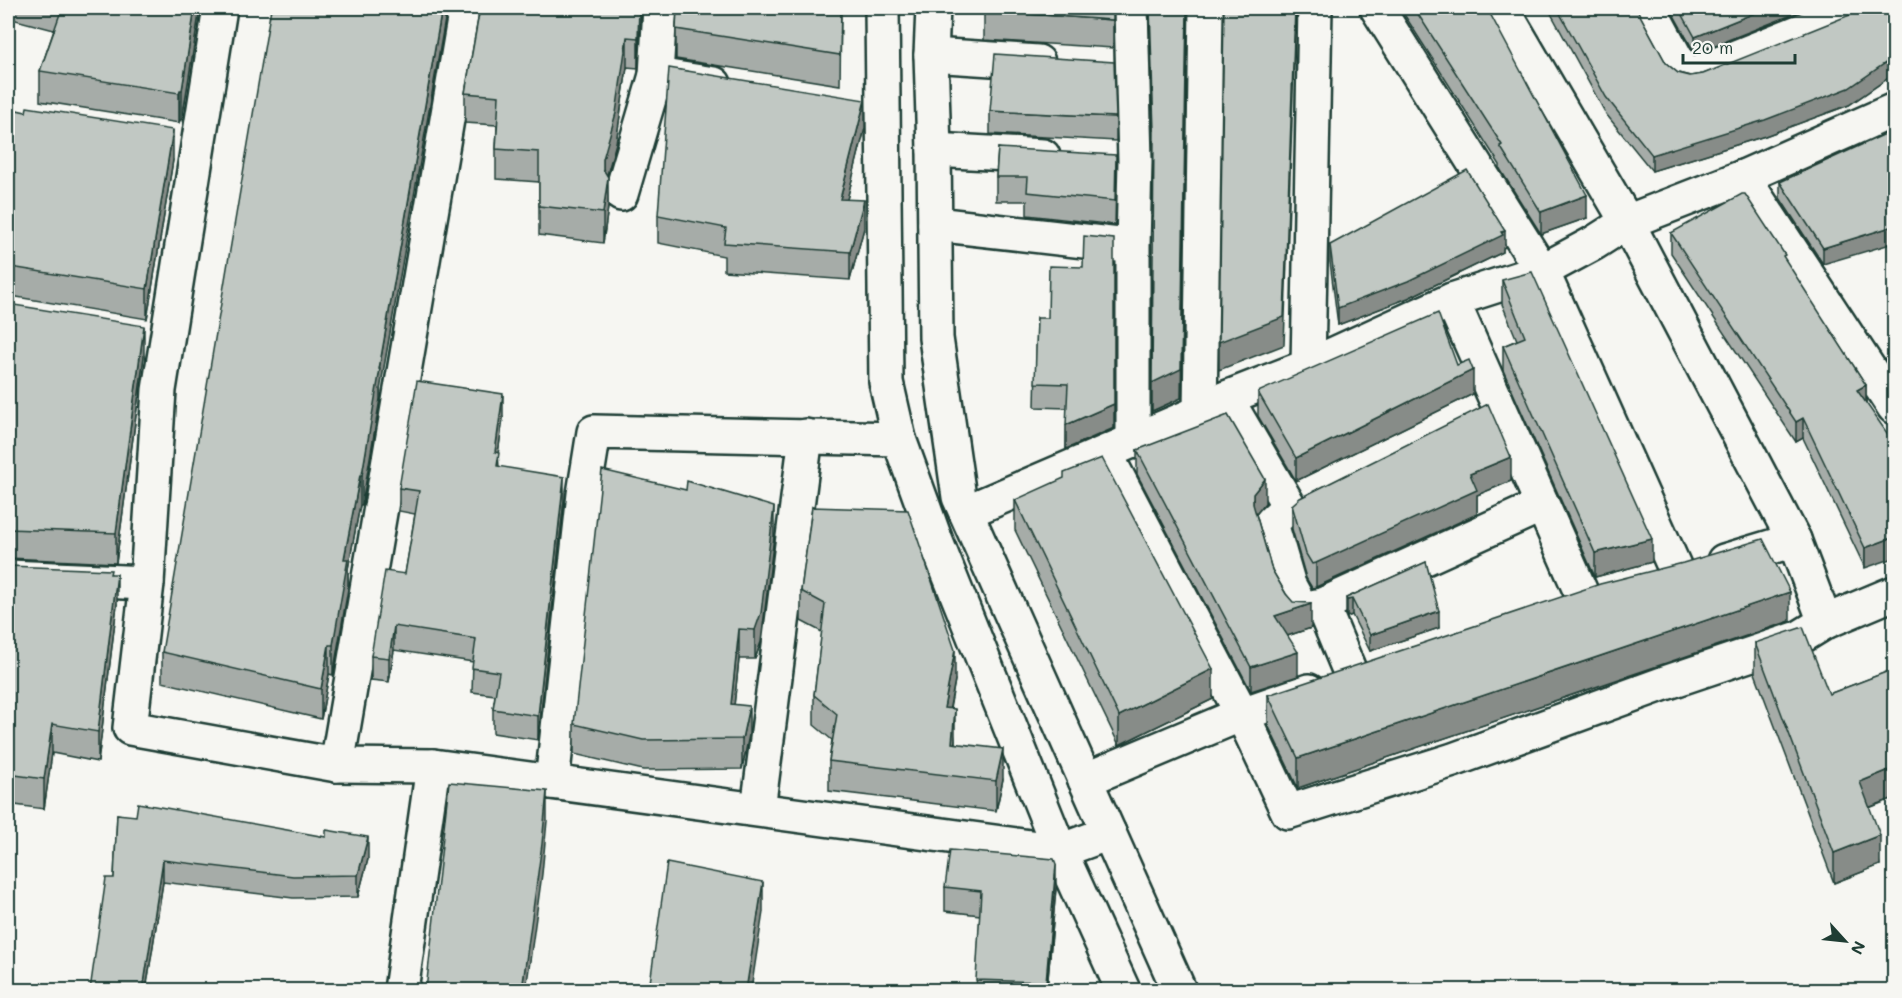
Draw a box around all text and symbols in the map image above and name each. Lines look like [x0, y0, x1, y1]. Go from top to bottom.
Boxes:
scale bar [1683, 27, 1796, 65]
text: 20 m [1692, 35, 1733, 59]
north arrow [1815, 911, 1875, 971]
text: N [1847, 938, 1871, 958]

